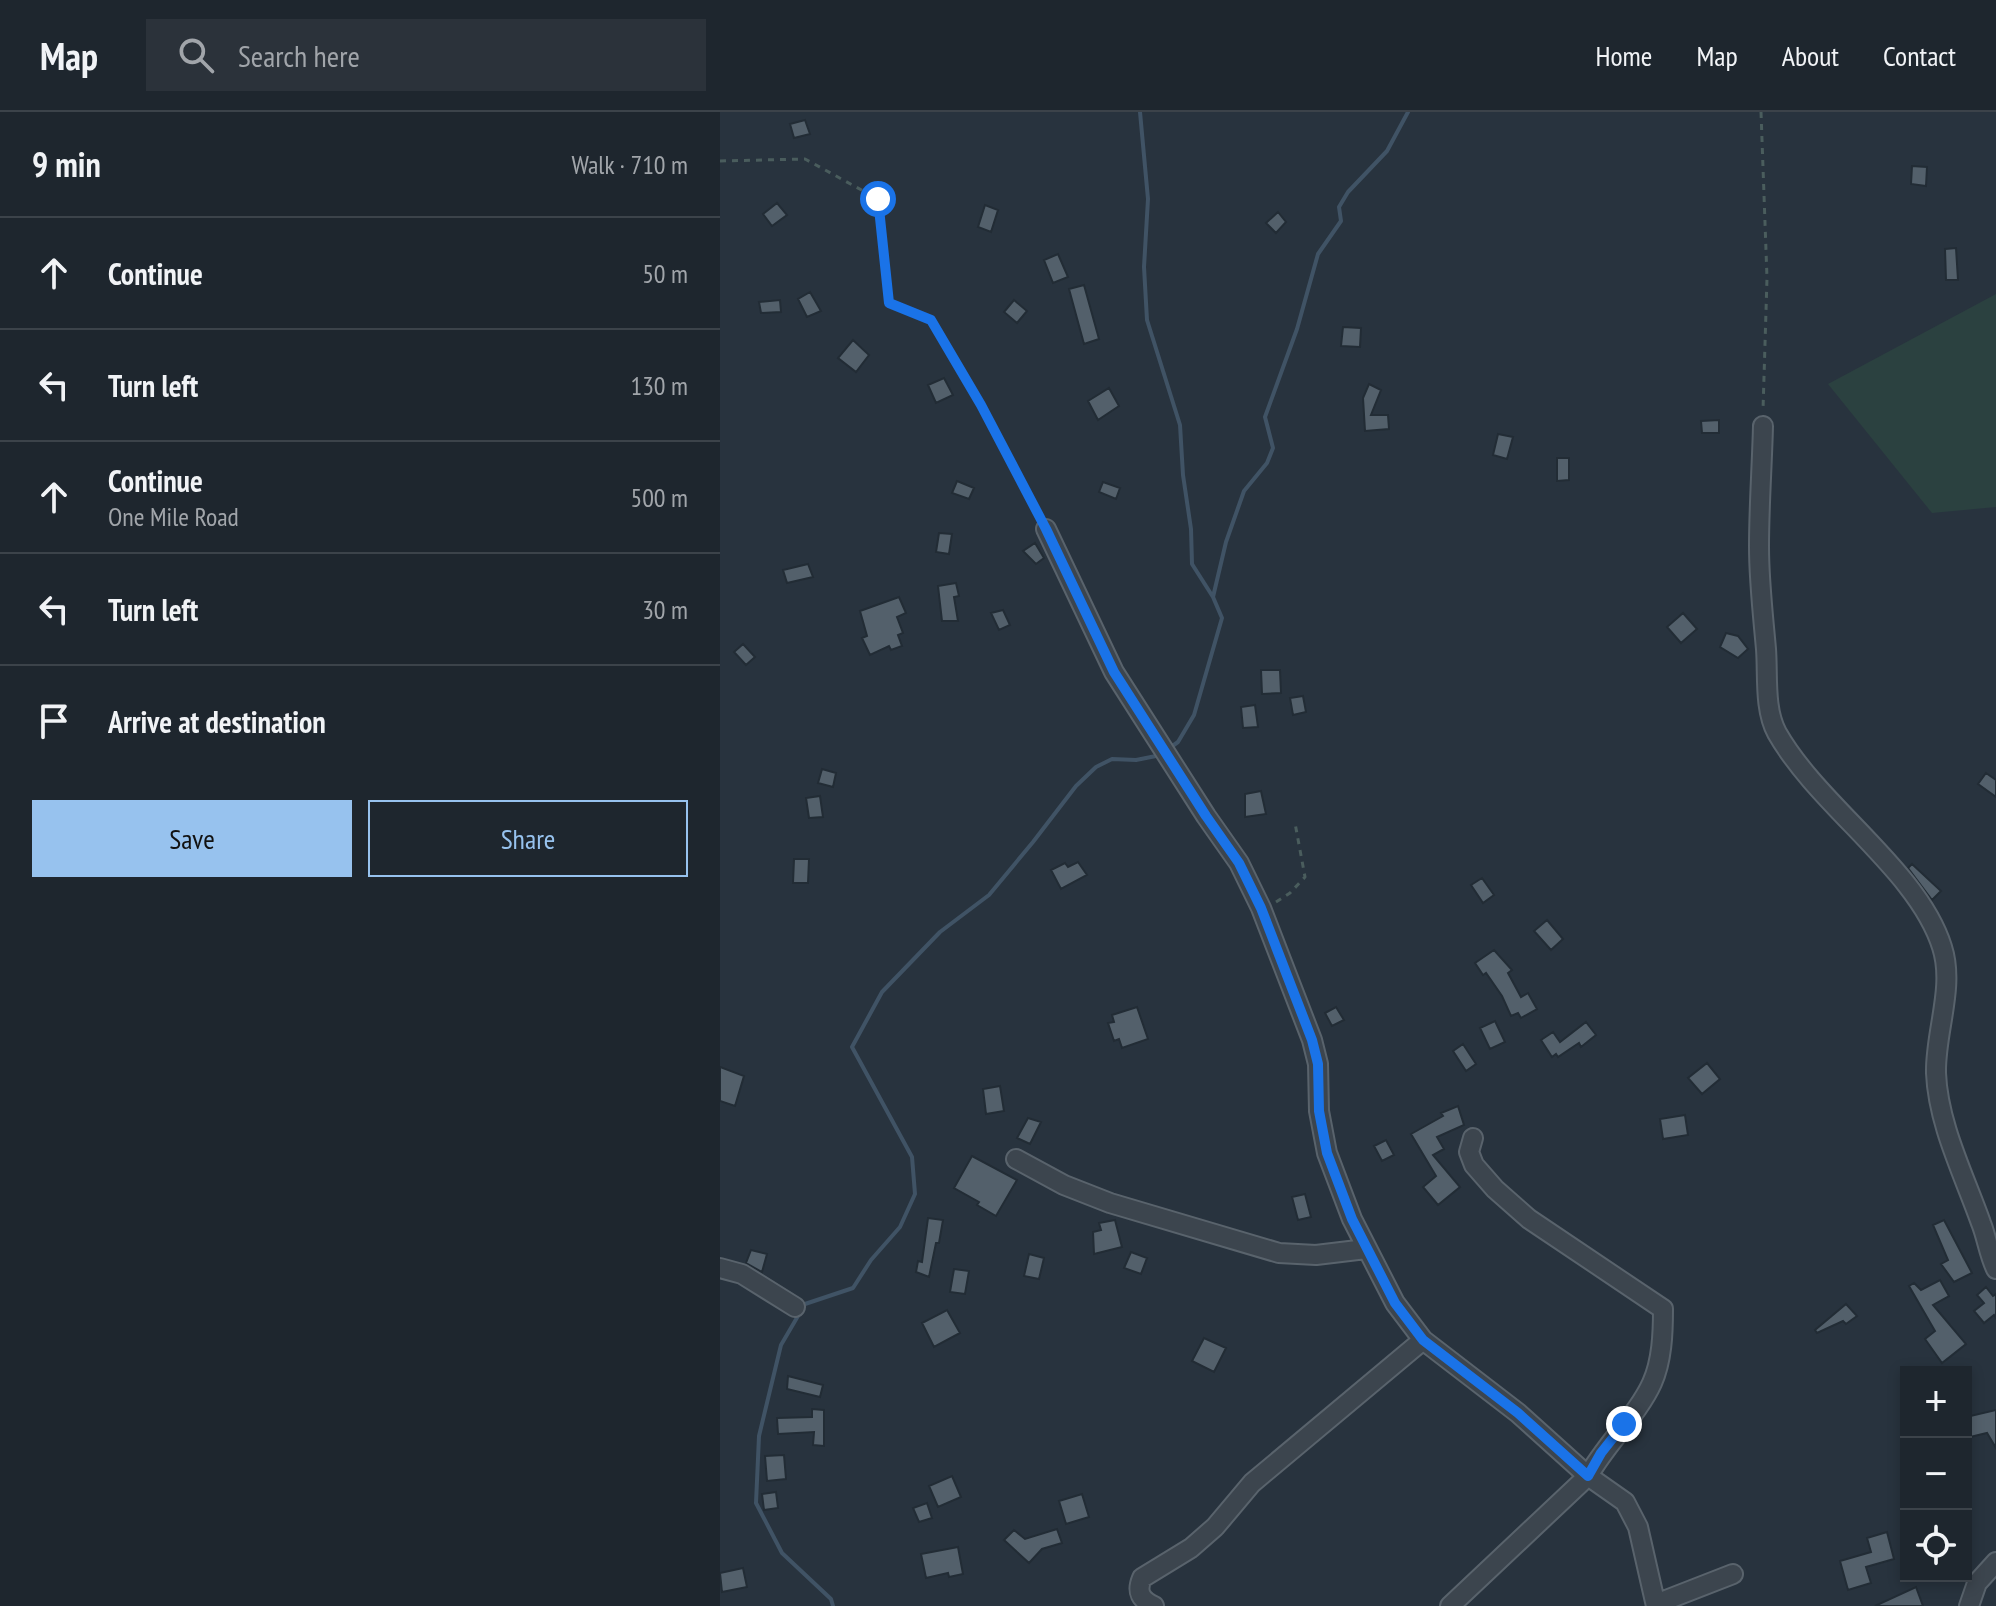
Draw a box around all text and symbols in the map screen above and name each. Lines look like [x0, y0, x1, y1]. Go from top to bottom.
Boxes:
search box [146, 19, 706, 91]
text: Map [40, 31, 98, 80]
icon: search [174, 33, 218, 77]
text: Search here [238, 36, 360, 75]
text: Home [1596, 37, 1652, 74]
text: Map [1696, 37, 1738, 74]
text: About [1782, 37, 1839, 74]
text: Contact [1883, 37, 1956, 74]
text: 9 min [32, 142, 101, 186]
text: Walk · 710 m [571, 148, 688, 181]
route start [860, 181, 896, 217]
icon: ahead [32, 251, 76, 295]
text: Continue [108, 254, 203, 293]
text: 50 m [642, 257, 688, 290]
icon: left [32, 363, 76, 407]
text: Turn left [108, 366, 198, 405]
text: 130 m [630, 369, 688, 402]
text: Continue [108, 461, 203, 500]
icon: ahead [32, 475, 76, 519]
text: 500 m [630, 481, 688, 514]
text: One Mile Road [108, 500, 239, 533]
icon: left [32, 587, 76, 631]
text: Turn left [108, 590, 198, 629]
text: 30 m [642, 593, 688, 626]
icon: arrive [32, 699, 76, 743]
text: Arrive at destination [108, 702, 326, 741]
button: Save [32, 800, 352, 877]
button: Share [368, 800, 688, 877]
map controls [1900, 1366, 1972, 1582]
button: + [1900, 1366, 1972, 1438]
route end [1606, 1406, 1642, 1442]
button: − [1900, 1438, 1972, 1510]
button: locate [1900, 1510, 1972, 1582]

